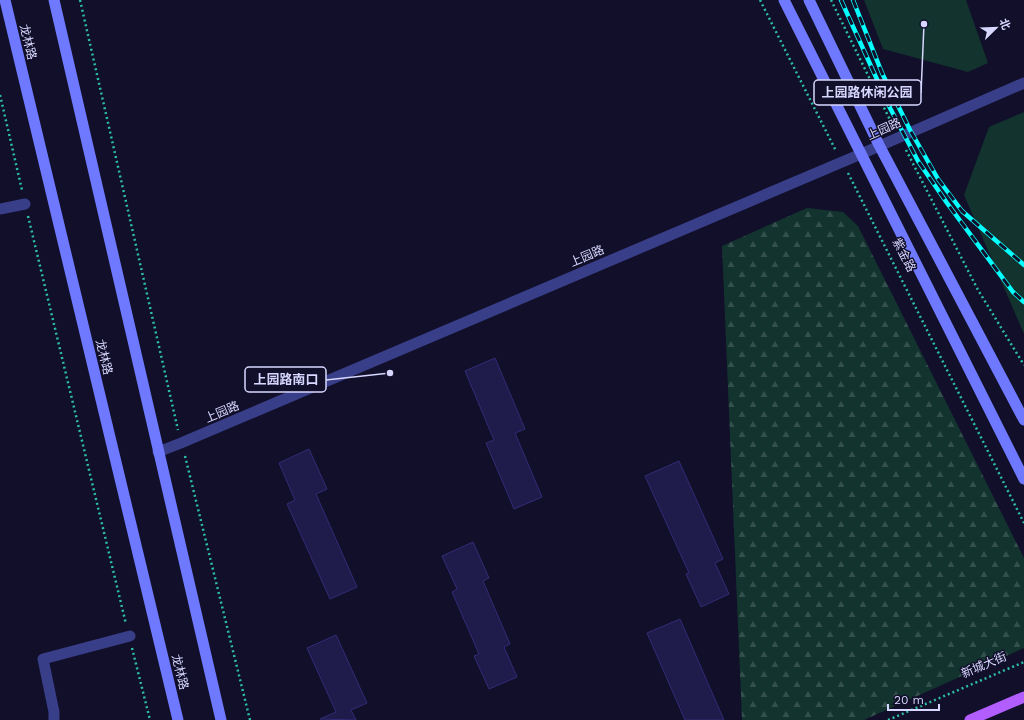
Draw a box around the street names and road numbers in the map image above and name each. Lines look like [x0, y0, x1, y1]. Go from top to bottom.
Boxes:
street label: 龙林路 [17, 23, 39, 61]
street label: 上园路 [865, 115, 903, 143]
street label: 紫金路 [890, 236, 918, 274]
street label: 上园路 [568, 243, 606, 269]
street label: 龙林路 [93, 338, 115, 376]
street label: 上园路 [203, 399, 241, 425]
street label: 新城大街 [959, 649, 1009, 681]
street label: 龙林路 [169, 653, 191, 691]

